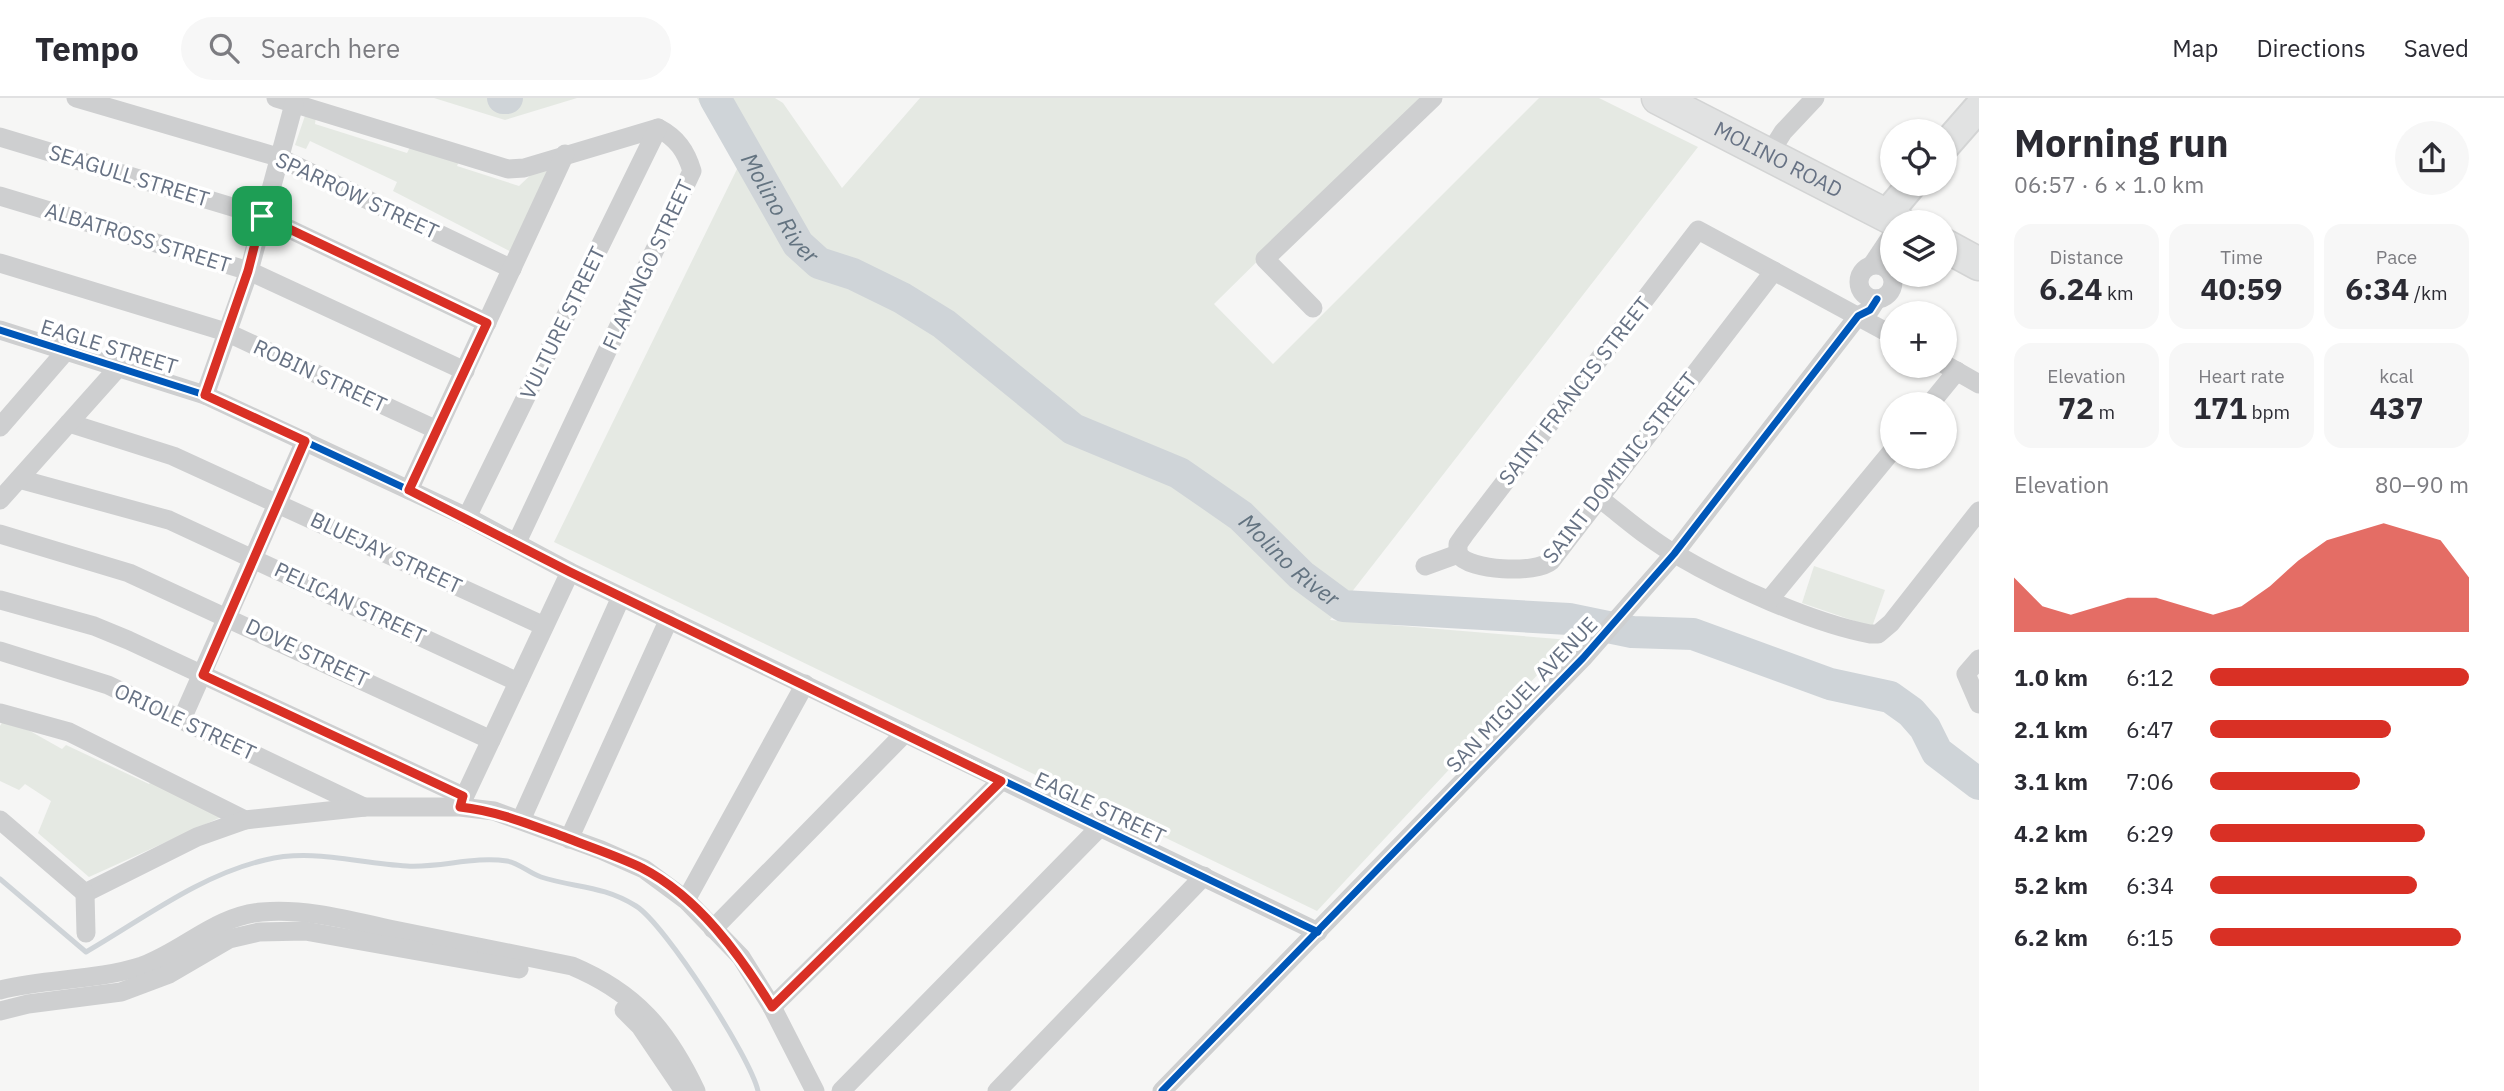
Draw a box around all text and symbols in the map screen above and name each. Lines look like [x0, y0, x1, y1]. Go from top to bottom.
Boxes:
search box [181, 17, 671, 80]
text: Tempo [35, 27, 139, 70]
icon: search [205, 29, 243, 67]
text: Search here [261, 31, 400, 65]
text: Map [2172, 32, 2218, 64]
text: Directions [2256, 32, 2366, 64]
text: Saved [2404, 32, 2469, 64]
street label: MOLINO ROAD [1709, 114, 1848, 204]
text: Morning run [2014, 118, 2229, 167]
map controls [1880, 119, 1957, 469]
button: locate [1880, 119, 1957, 196]
button: share [2395, 121, 2469, 195]
street label: SEAGULL STREET [46, 137, 213, 213]
street label: SPARROW STREET [272, 145, 443, 245]
water label: Molino River [735, 147, 826, 270]
text: 06:57 · 6 × 1.0 km [2014, 169, 2204, 199]
street label: FLAMINGO STREET [595, 175, 699, 354]
pin [232, 186, 292, 246]
street label: ALBATROSS STREET [42, 195, 235, 279]
icon: arrive [243, 197, 281, 235]
button: layers [1880, 210, 1957, 287]
street label: VULTURE STREET [513, 241, 611, 404]
text: Distance [2049, 245, 2124, 269]
text: Time [2220, 245, 2263, 269]
text: Pace [2376, 245, 2417, 269]
text: 6.24 [2039, 269, 2103, 308]
text: 40:59 [2201, 269, 2282, 308]
text: 6:34 [2345, 269, 2409, 308]
text: km [2103, 281, 2134, 305]
text: /km [2409, 281, 2448, 305]
street label: SAINT FRANCIS STREET [1492, 290, 1657, 490]
button: + [1880, 301, 1957, 378]
street label: EAGLE STREET [37, 312, 181, 380]
street label: ROBIN STREET [249, 332, 392, 418]
text: Elevation [2047, 364, 2126, 388]
text: Heart rate [2198, 364, 2285, 388]
text: kcal [2379, 364, 2414, 388]
street label: SAINT DOMINIC STREET [1536, 366, 1703, 569]
text: 72 [2058, 388, 2094, 427]
text: 171 [2193, 388, 2247, 427]
text: 437 [2370, 388, 2424, 427]
button: − [1880, 392, 1957, 469]
text: m [2094, 400, 2115, 424]
text: bpm [2247, 400, 2290, 424]
text: Elevation [2014, 469, 2109, 499]
text: 80–90 m [2375, 469, 2469, 499]
street label: BLUEJAY STREET [306, 505, 467, 599]
water label: Molino River [1233, 507, 1346, 613]
street label: PELICAN STREET [270, 555, 431, 649]
street label: SAN MIGUEL AVENUE [1440, 610, 1603, 778]
street label: DOVE STREET [241, 611, 373, 693]
text: 1.0 km [2014, 662, 2088, 692]
text: 6:12 [2126, 662, 2174, 692]
street label: ORIOLE STREET [110, 676, 261, 766]
text: 2.1 km [2014, 714, 2088, 744]
text: 6:47 [2126, 714, 2174, 744]
street label: EAGLE STREET [1030, 764, 1171, 850]
text: 3.1 km [2014, 766, 2088, 796]
text: 7:06 [2126, 766, 2174, 796]
text: 4.2 km [2014, 818, 2088, 848]
text: 6:29 [2126, 818, 2174, 848]
text: 5.2 km [2014, 870, 2088, 900]
text: 6:34 [2126, 870, 2174, 900]
text: 6.2 km [2014, 922, 2088, 952]
text: 6:15 [2126, 922, 2174, 952]

